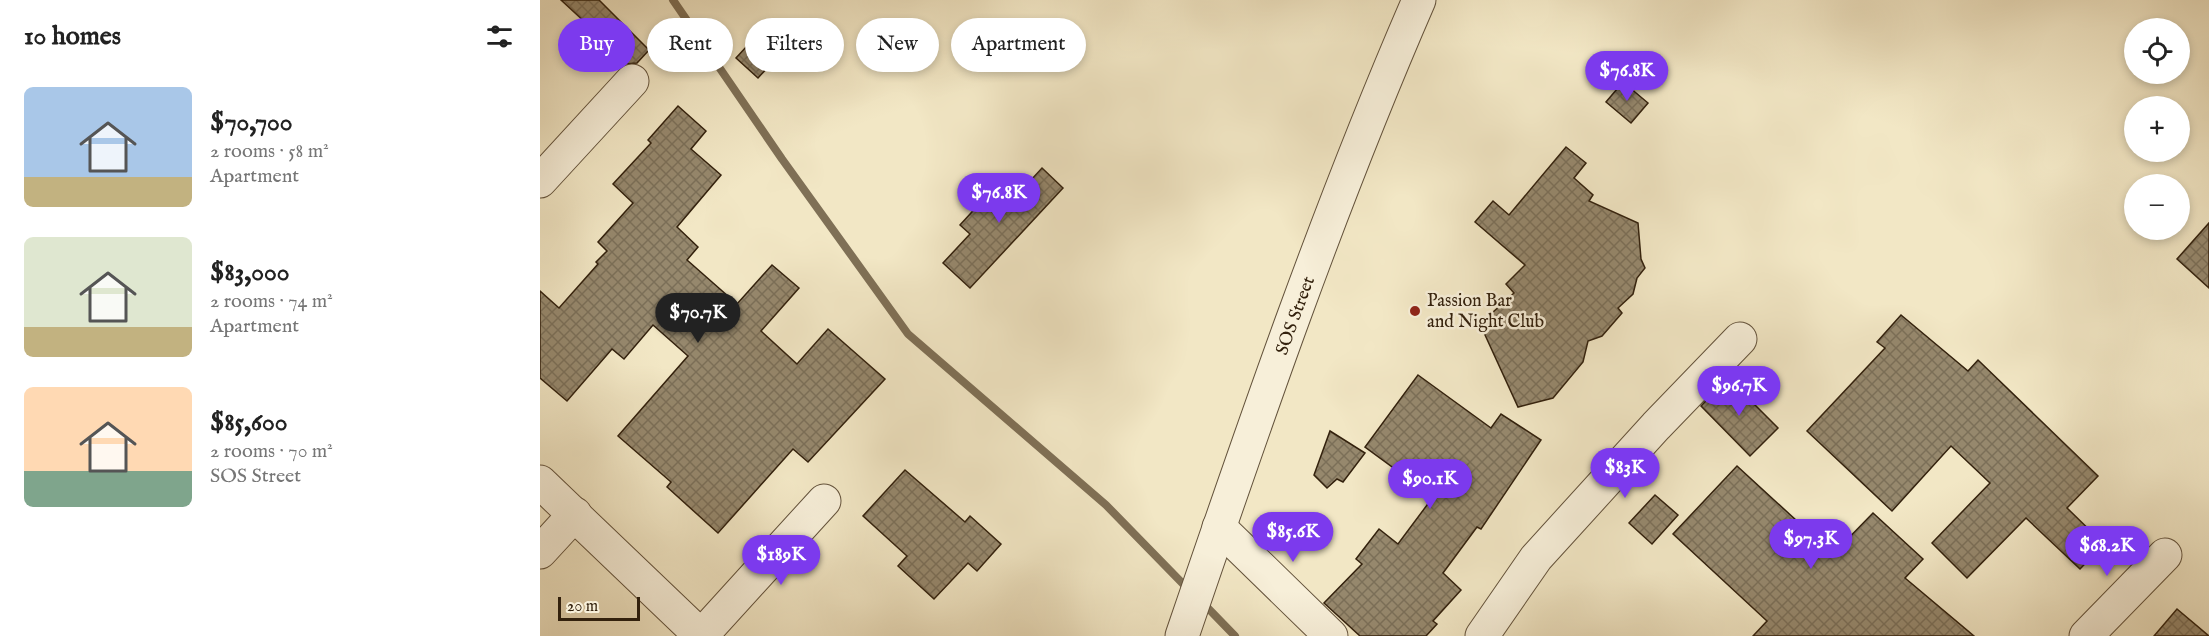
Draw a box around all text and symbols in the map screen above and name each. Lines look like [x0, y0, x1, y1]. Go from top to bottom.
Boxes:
chip: Buy [558, 18, 635, 72]
chip: Rent [647, 18, 733, 72]
chip: Filters [745, 18, 844, 72]
chip: New [856, 18, 939, 72]
chip: Apartment [951, 18, 1086, 72]
map controls [2124, 18, 2190, 240]
button: locate [2124, 18, 2190, 84]
text: 10 homes [24, 20, 121, 53]
icon: filters [483, 20, 516, 53]
pin: $76.8K [1578, 51, 1676, 102]
text: $76.8K [1599, 58, 1655, 83]
button: + [2124, 96, 2190, 162]
text: $70,700 [210, 106, 293, 139]
icon: home [72, 111, 144, 183]
text: 2 rooms · 58 m² [210, 139, 329, 164]
text: Apartment [210, 164, 299, 189]
pin: $76.8K [950, 173, 1048, 224]
button: − [2124, 174, 2190, 240]
text: $76.8K [971, 180, 1027, 205]
text: $83,000 [210, 256, 290, 289]
icon: home [72, 261, 144, 333]
street label: SOS Street [1271, 274, 1321, 358]
text: 2 rooms · 74 m² [210, 289, 333, 314]
place label: Passion Bar and Night Club [1427, 290, 1545, 334]
pin: $70.7K [649, 293, 747, 344]
text: $70.7K [669, 300, 727, 325]
marker: Passion Bar and Night Club [1408, 304, 1422, 318]
text: Apartment [210, 314, 299, 339]
pin: $96.7K [1690, 366, 1788, 417]
text: $96.7K [1711, 373, 1767, 398]
text: $85,600 [210, 406, 287, 439]
icon: home [72, 411, 144, 483]
text: 2 rooms · 70 m² [210, 439, 333, 464]
pin: $83K [1589, 448, 1661, 499]
text: $83K [1605, 455, 1645, 480]
pin: $90.1K [1381, 459, 1479, 510]
text: SOS Street [210, 464, 301, 489]
text: $90.1K [1402, 466, 1458, 491]
pin: $85.6K [1244, 512, 1342, 563]
text: $85.6K [1266, 519, 1320, 544]
pin: $97.3K [1762, 519, 1860, 570]
text: $97.3K [1783, 526, 1839, 551]
pin: $68.2K [2058, 526, 2156, 577]
text: $68.2K [2079, 533, 2135, 558]
pin: $189K [739, 535, 823, 586]
text: $189K [756, 542, 806, 567]
scale bar [558, 594, 640, 622]
text: 20 m [567, 597, 598, 617]

